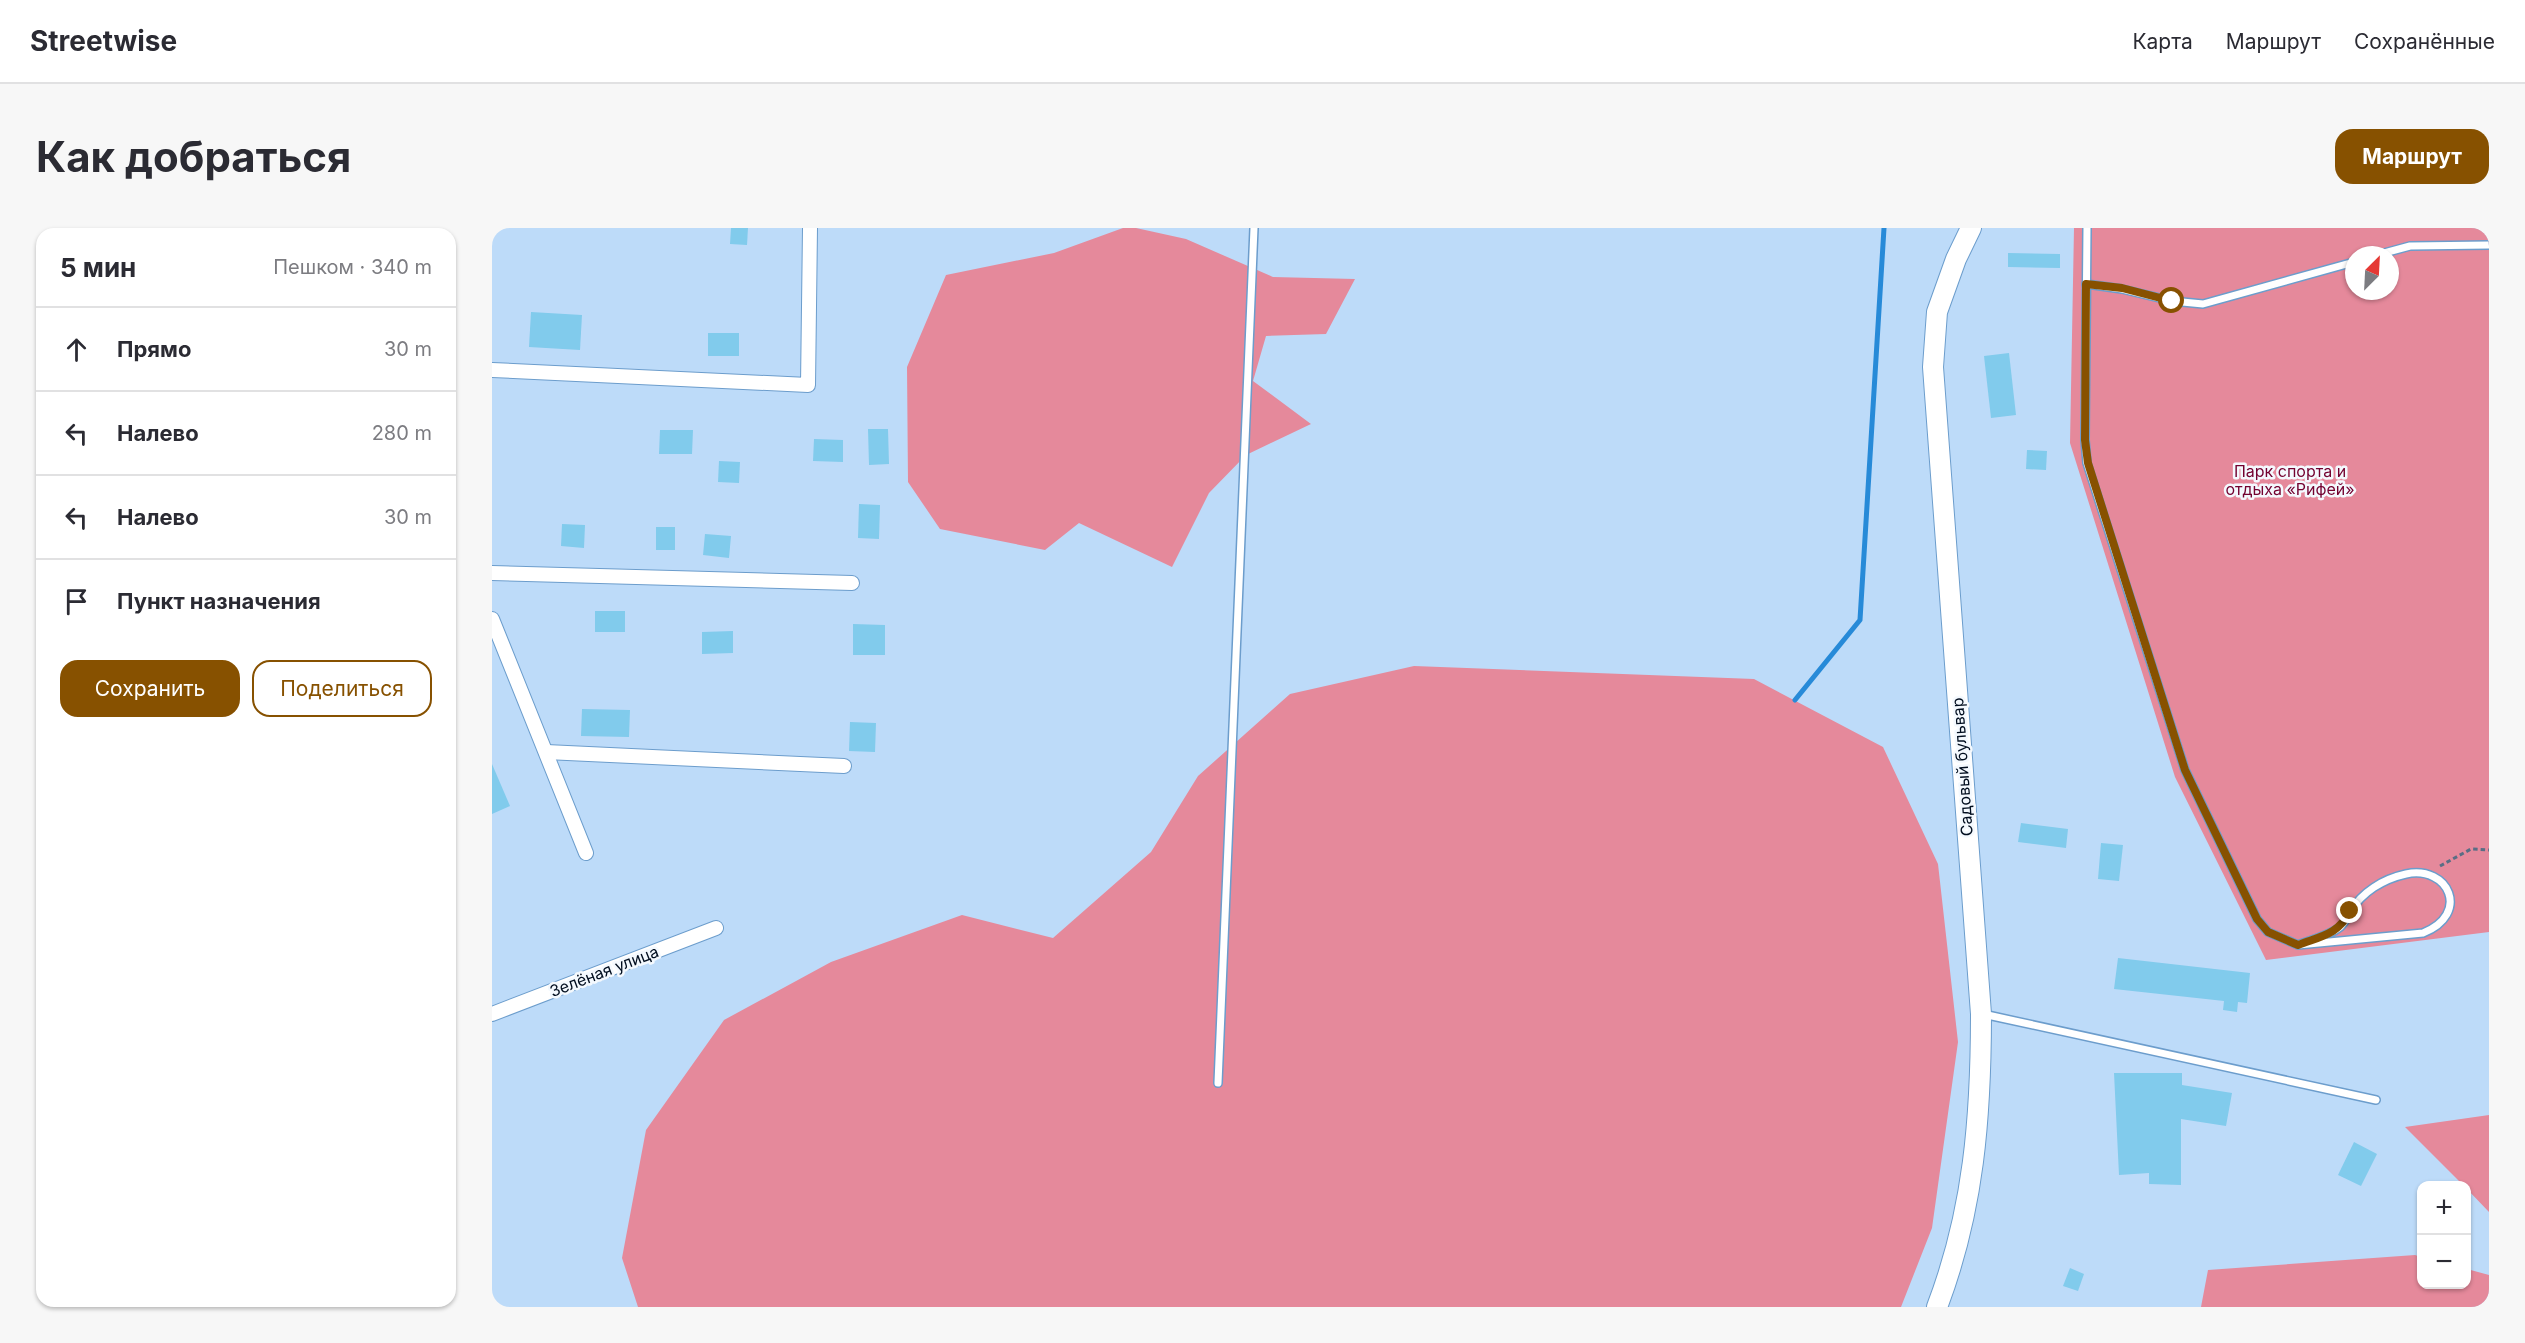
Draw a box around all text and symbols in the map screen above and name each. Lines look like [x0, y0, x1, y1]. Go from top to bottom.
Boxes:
text: Streetwise [30, 24, 177, 58]
text: Карта [2132, 29, 2193, 54]
text: Маршрут [2226, 29, 2321, 54]
text: Сохранённые [2354, 29, 2495, 54]
button: Маршрут [2335, 129, 2489, 184]
text: Как добраться [36, 131, 351, 182]
north arrow [2345, 246, 2399, 300]
text: 5 мин [60, 252, 136, 283]
text: Пешком · 340 m [273, 255, 432, 279]
route start [2158, 287, 2184, 313]
icon: ahead [60, 333, 93, 366]
text: Прямо [117, 336, 191, 362]
text: 30 m [384, 337, 432, 361]
icon: left [60, 417, 93, 450]
text: Налево [117, 420, 199, 446]
text: 280 m [372, 421, 432, 445]
park label: Парк спорта и отдыха «Рифей» [2225, 461, 2355, 499]
icon: left [60, 501, 93, 534]
text: Налево [117, 504, 199, 530]
text: 30 m [384, 505, 432, 529]
icon: arrive [60, 585, 93, 618]
text: Пункт назначения [117, 588, 321, 614]
button: Сохранить [60, 660, 240, 717]
button: Поделиться [252, 660, 432, 717]
street label: Садовый бульвар [1947, 697, 1977, 837]
route end [2336, 897, 2362, 923]
street label: Зелёная улица [547, 941, 661, 1001]
map controls [2417, 1181, 2471, 1289]
button: + [2417, 1181, 2471, 1235]
button: − [2417, 1235, 2471, 1289]

